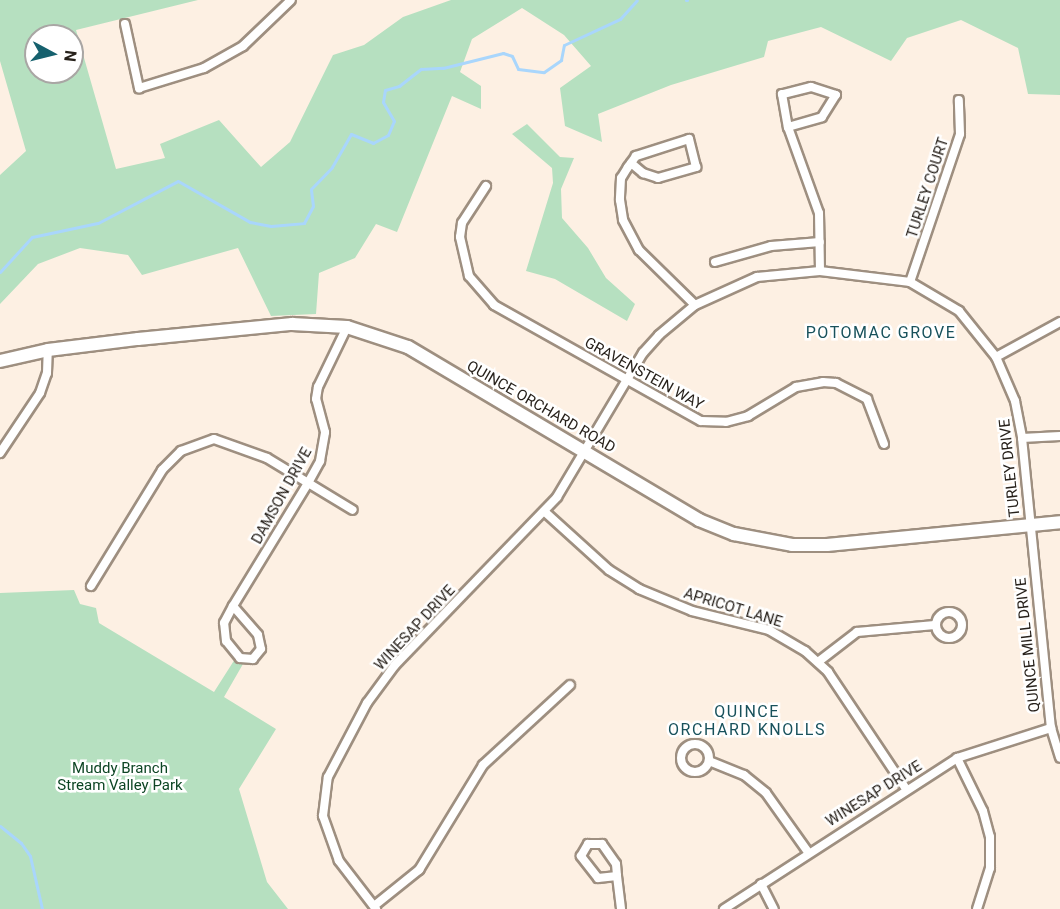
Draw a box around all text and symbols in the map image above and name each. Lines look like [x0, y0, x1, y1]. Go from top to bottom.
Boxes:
north arrow [24, 24, 84, 84]
text: N [60, 49, 80, 63]
street label: TURLEY COURT [903, 135, 953, 241]
district label: POTOMAC GROVE [806, 323, 956, 343]
street label: GRAVENSTEIN WAY [581, 334, 707, 414]
street label: QUINCE ORCHARD ROAD [463, 357, 619, 457]
street label: TURLEY DRIVE [996, 418, 1024, 518]
street label: DAMSON DRIVE [248, 445, 316, 547]
street label: QUINCE MILL DRIVE [1012, 577, 1044, 713]
street label: WINESAP DRIVE [371, 582, 459, 674]
street label: APRICOT LANE [681, 584, 785, 632]
district label: QUINCE ORCHARD KNOLLS [668, 702, 826, 740]
street label: WINESAP DRIVE [823, 757, 925, 831]
park label: Muddy Branch Stream Valley Park [57, 759, 183, 794]

